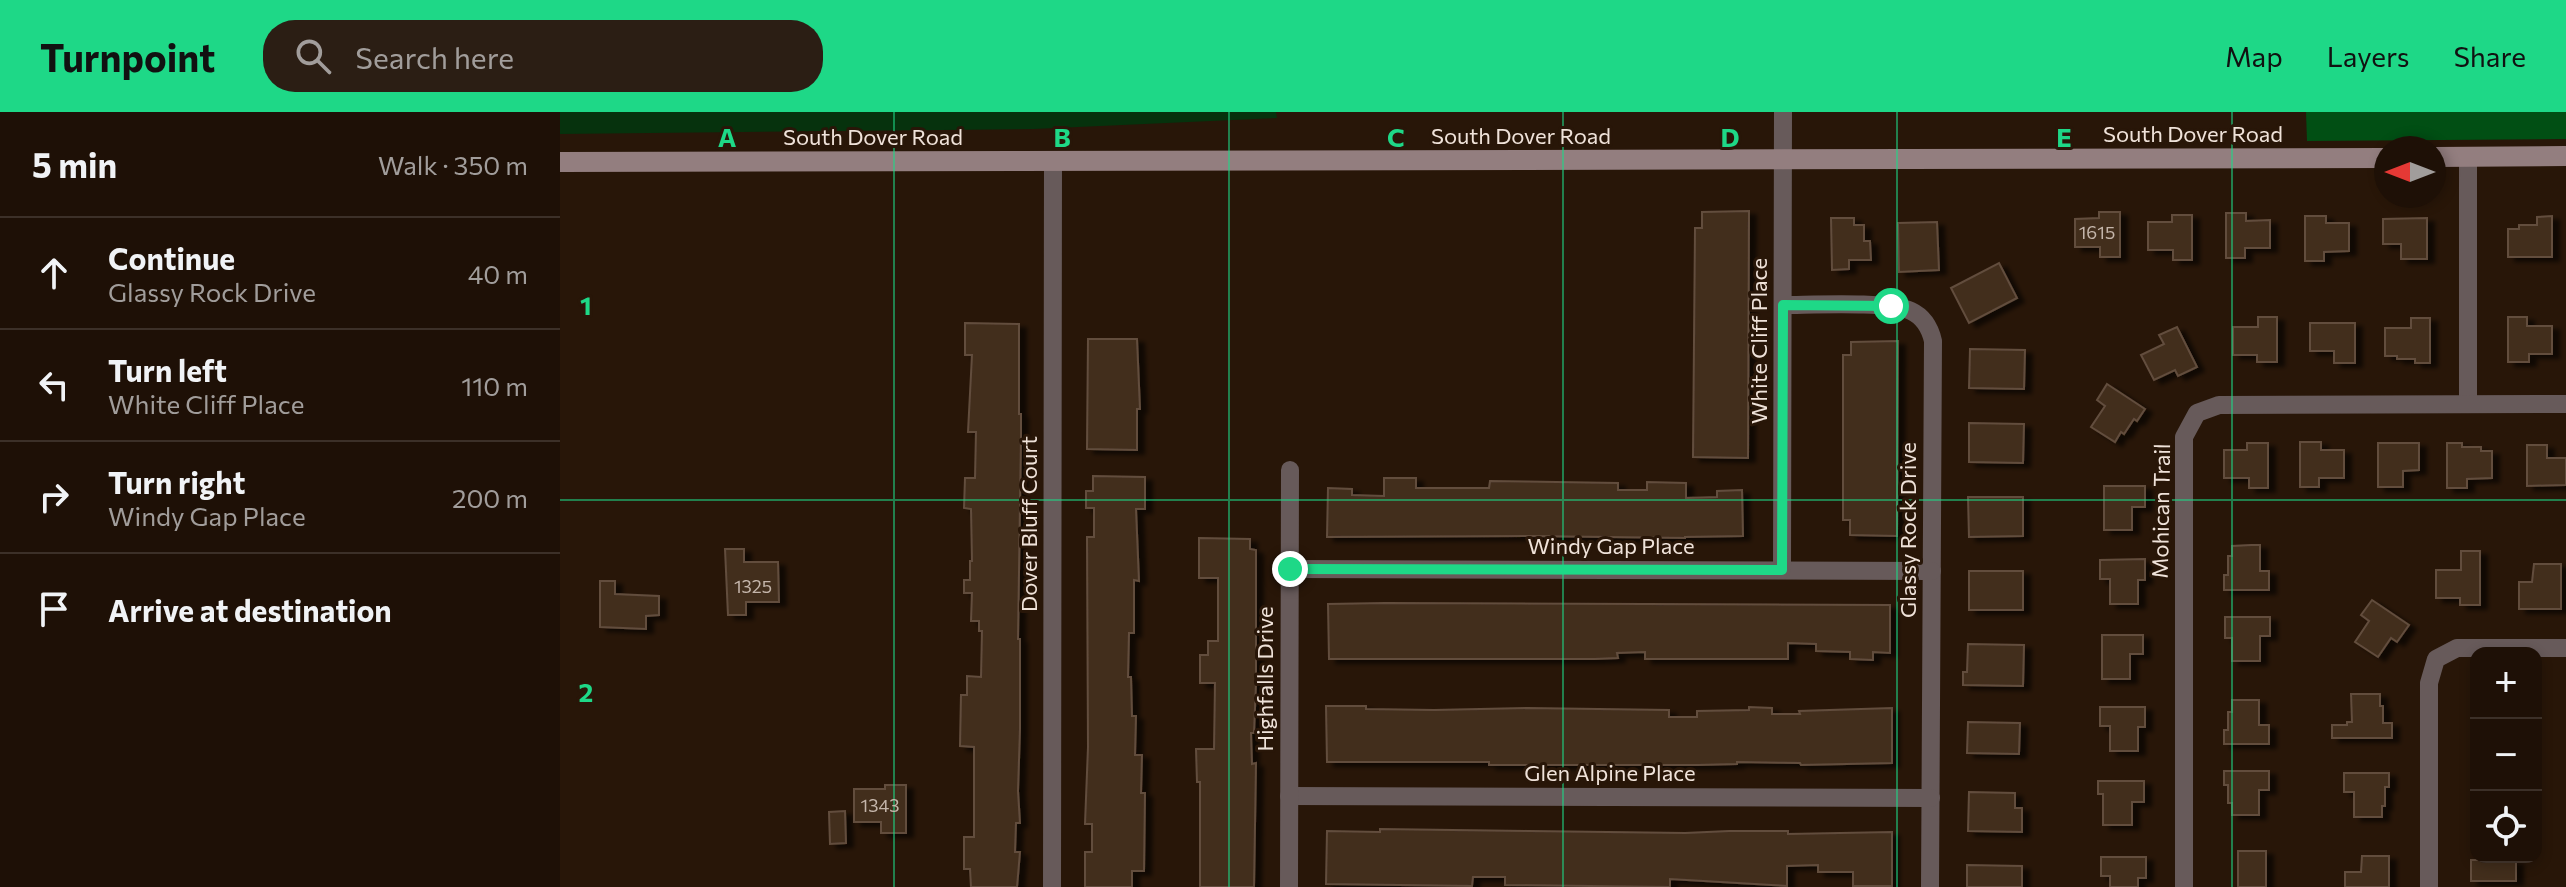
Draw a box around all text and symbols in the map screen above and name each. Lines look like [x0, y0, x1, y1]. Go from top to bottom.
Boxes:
search box [263, 20, 823, 92]
text: Turnpoint [40, 33, 215, 80]
icon: search [291, 34, 335, 78]
text: Search here [355, 38, 514, 75]
text: Map [2225, 39, 2283, 73]
text: Layers [2327, 39, 2409, 73]
text: Share [2453, 39, 2526, 73]
street label: South Dover Road [2103, 120, 2283, 147]
text: A [718, 121, 737, 152]
text: B [1053, 121, 1071, 152]
text: C [1387, 121, 1405, 152]
text: D [1720, 121, 1740, 152]
text: E [2056, 121, 2072, 152]
street label: South Dover Road [1431, 122, 1611, 149]
street label: South Dover Road [783, 123, 963, 150]
north arrow [2374, 136, 2446, 208]
text: 5 min [32, 143, 117, 185]
text: Walk · 350 m [378, 149, 528, 180]
house number: 1615 [2079, 221, 2115, 243]
text: Continue [108, 239, 235, 276]
icon: ahead [32, 251, 76, 295]
text: 40 m [468, 258, 528, 289]
street label: White Cliff Place [1745, 258, 1772, 424]
text: Glassy Rock Drive [108, 276, 316, 307]
route start [1873, 288, 1909, 324]
text: 1 [580, 289, 592, 320]
text: Turn left [108, 351, 227, 388]
icon: left [32, 363, 76, 407]
text: 110 m [461, 370, 528, 401]
text: White Cliff Place [108, 388, 304, 419]
street label: Dover Bluff Court [1015, 436, 1042, 612]
street label: Glassy Rock Drive [1894, 442, 1921, 618]
street label: Mohican Trail [2146, 443, 2175, 579]
text: Turn right [108, 463, 245, 500]
icon: right [32, 475, 76, 519]
text: 200 m [452, 482, 528, 513]
text: Windy Gap Place [108, 500, 306, 531]
street label: Windy Gap Place [1527, 532, 1695, 559]
route end [1272, 551, 1308, 587]
house number: 1325 [734, 575, 772, 597]
icon: arrive [32, 587, 76, 631]
text: Arrive at destination [108, 591, 392, 628]
street label: Highfalls Drive [1251, 606, 1278, 752]
map controls [2470, 647, 2542, 863]
button: + [2470, 647, 2542, 719]
text: 2 [579, 676, 593, 707]
button: − [2470, 719, 2542, 791]
street label: Glen Alpine Place [1524, 759, 1696, 786]
button: locate [2470, 791, 2542, 863]
house number: 1343 [860, 794, 900, 816]

